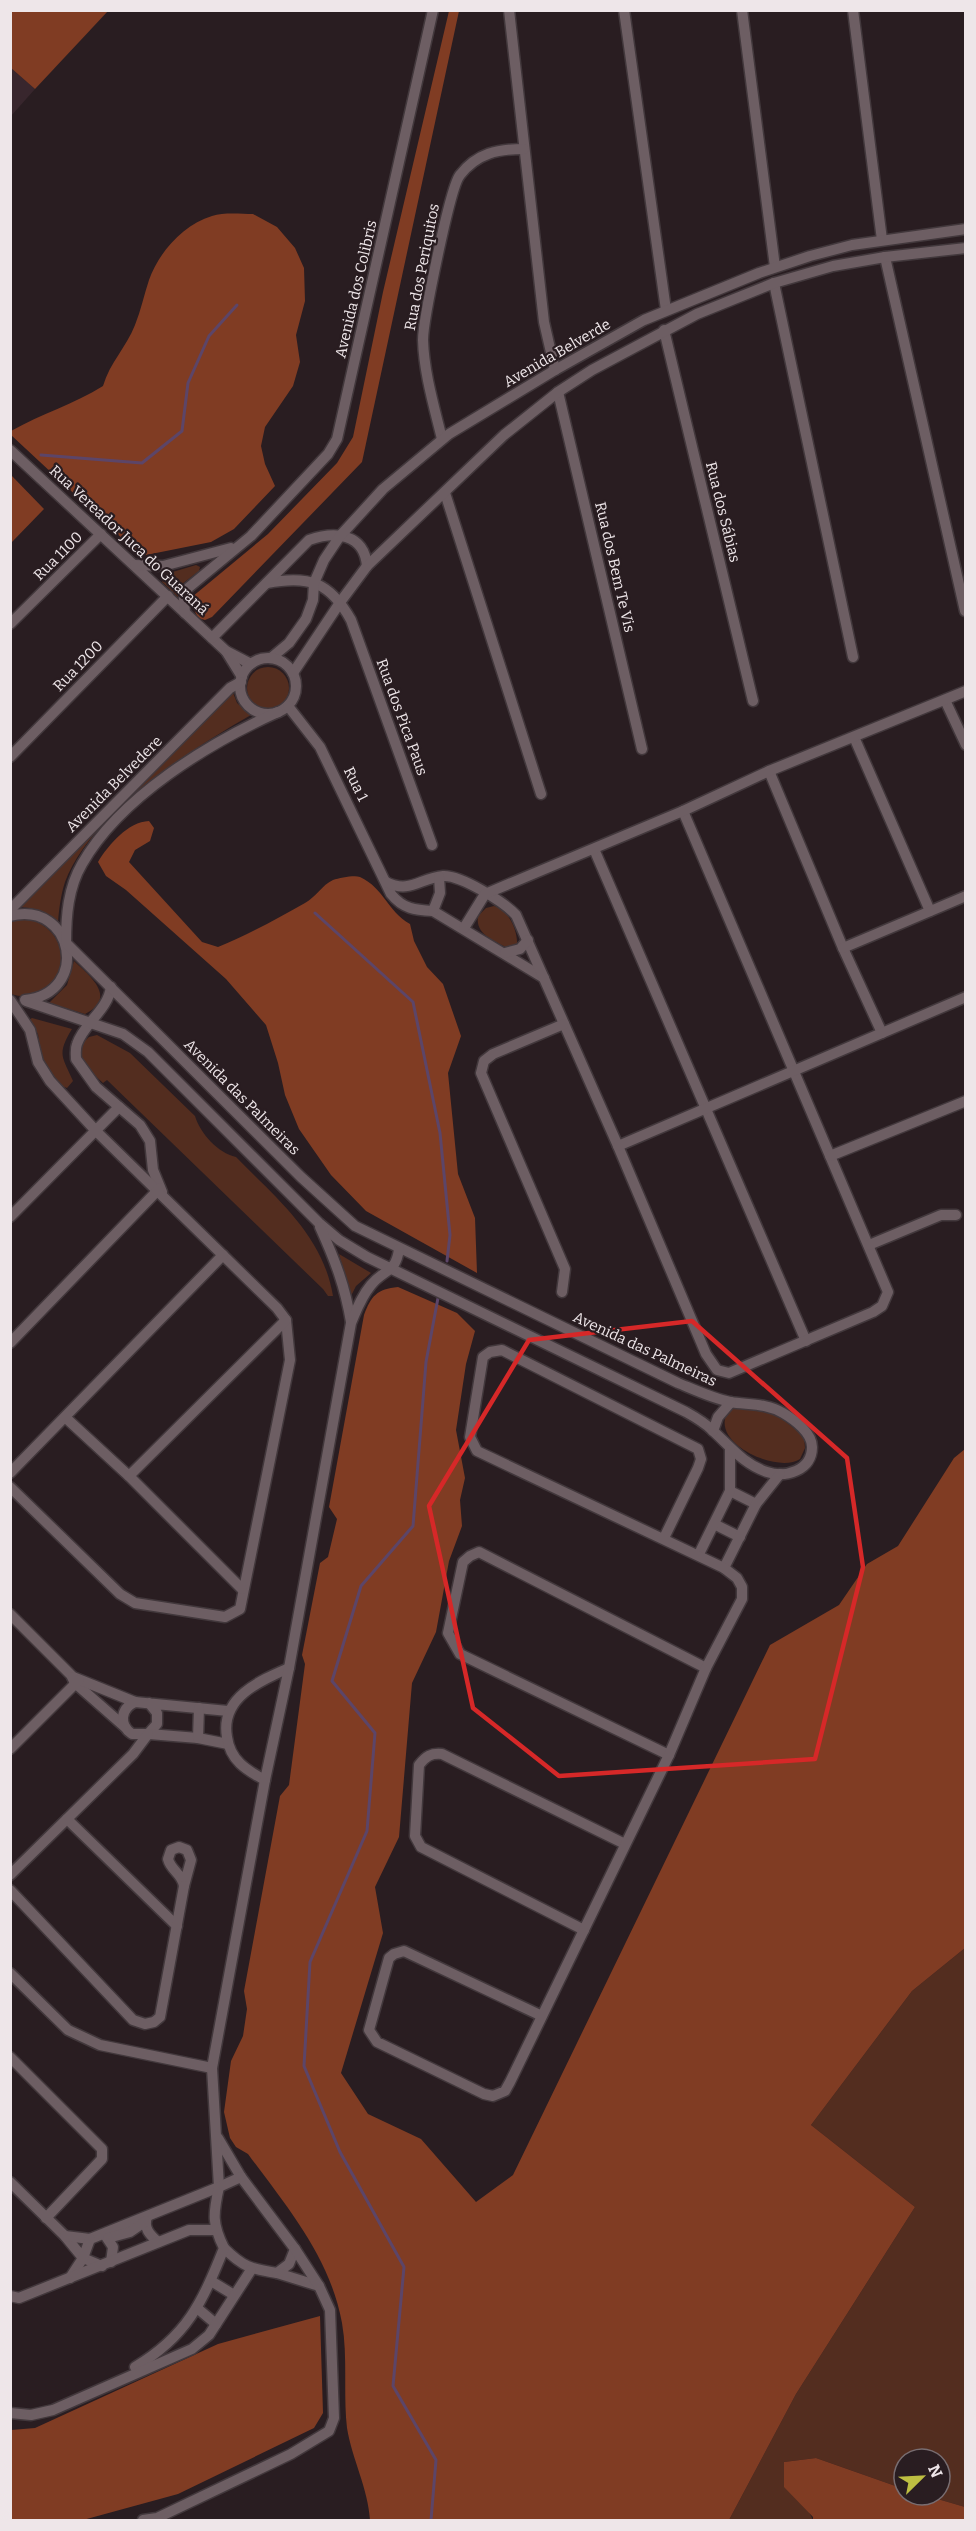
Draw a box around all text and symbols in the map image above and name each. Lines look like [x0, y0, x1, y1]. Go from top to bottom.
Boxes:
street label: Rua dos Periquitos [401, 202, 443, 332]
street label: Avenida dos Colibris [331, 218, 381, 360]
street label: Avenida Belverde [500, 315, 614, 391]
street label: Rua dos Sábias [702, 460, 744, 564]
street label: Rua Vereador Juca do Guaraná [46, 461, 212, 619]
street label: Rua dos Bem Te Vis [591, 500, 639, 634]
street label: Rua 1100 [30, 528, 86, 584]
street label: Rua 1200 [49, 637, 107, 695]
street label: Rua dos Pica Paus [373, 656, 431, 778]
street label: Avenida Belvedere [62, 732, 166, 836]
street label: Rua 1 [340, 764, 372, 804]
street label: Avenida das Palmeiras [180, 1035, 304, 1159]
street label: Avenida das Palmeiras [570, 1308, 720, 1390]
north arrow [892, 2447, 952, 2507]
text: N [924, 2462, 946, 2481]

